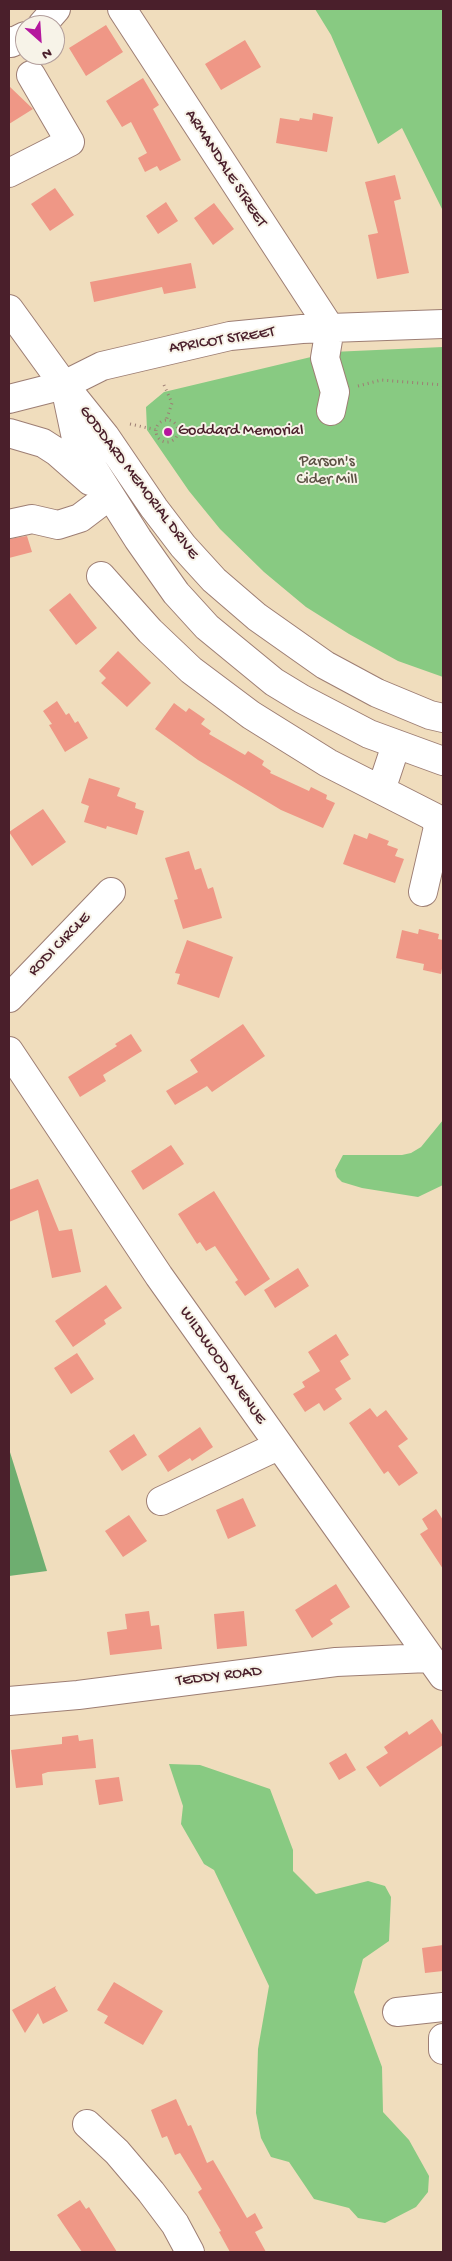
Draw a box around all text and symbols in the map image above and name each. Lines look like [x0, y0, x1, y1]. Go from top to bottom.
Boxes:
north arrow [15, 15, 65, 65]
text: N [39, 43, 54, 63]
street label: ARMANDALE STREET [180, 107, 270, 231]
street label: APRICOT STREET [168, 323, 276, 359]
street label: GODDARD MEMORIAL DRIVE [74, 402, 202, 564]
place label: Goddard Memorial [178, 422, 303, 442]
marker: Goddard Memorial [162, 426, 174, 438]
park label: Parson's Cider Mill [297, 453, 357, 491]
street label: RODI CIRCLE [25, 909, 95, 981]
street label: WILDWOOD AVENUE [174, 1304, 270, 1428]
street label: TEDDY ROAD [175, 1662, 263, 1692]

